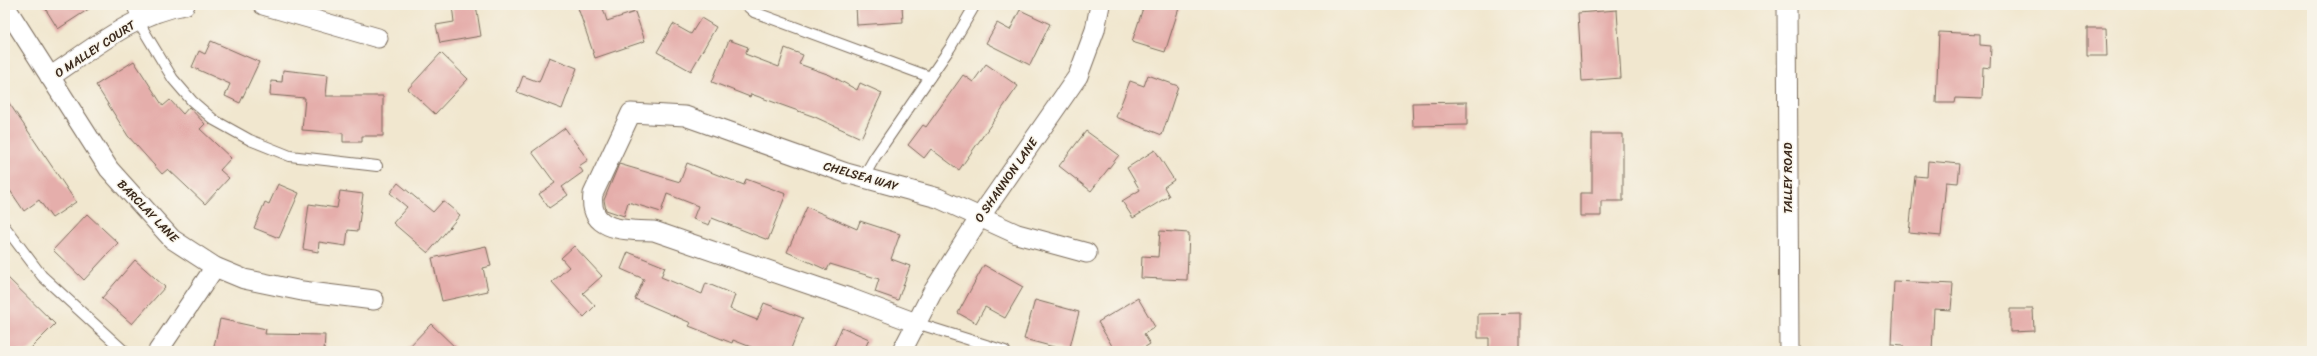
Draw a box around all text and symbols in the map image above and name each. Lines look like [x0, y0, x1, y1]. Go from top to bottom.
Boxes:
street label: O MALLEY COURT [50, 14, 141, 84]
street label: O SHANNON LANE [969, 132, 1044, 227]
street label: TALLEY ROAD [1777, 143, 1799, 213]
street label: CHELSEA WAY [821, 155, 901, 197]
street label: BARCLAY LANE [112, 174, 185, 249]

